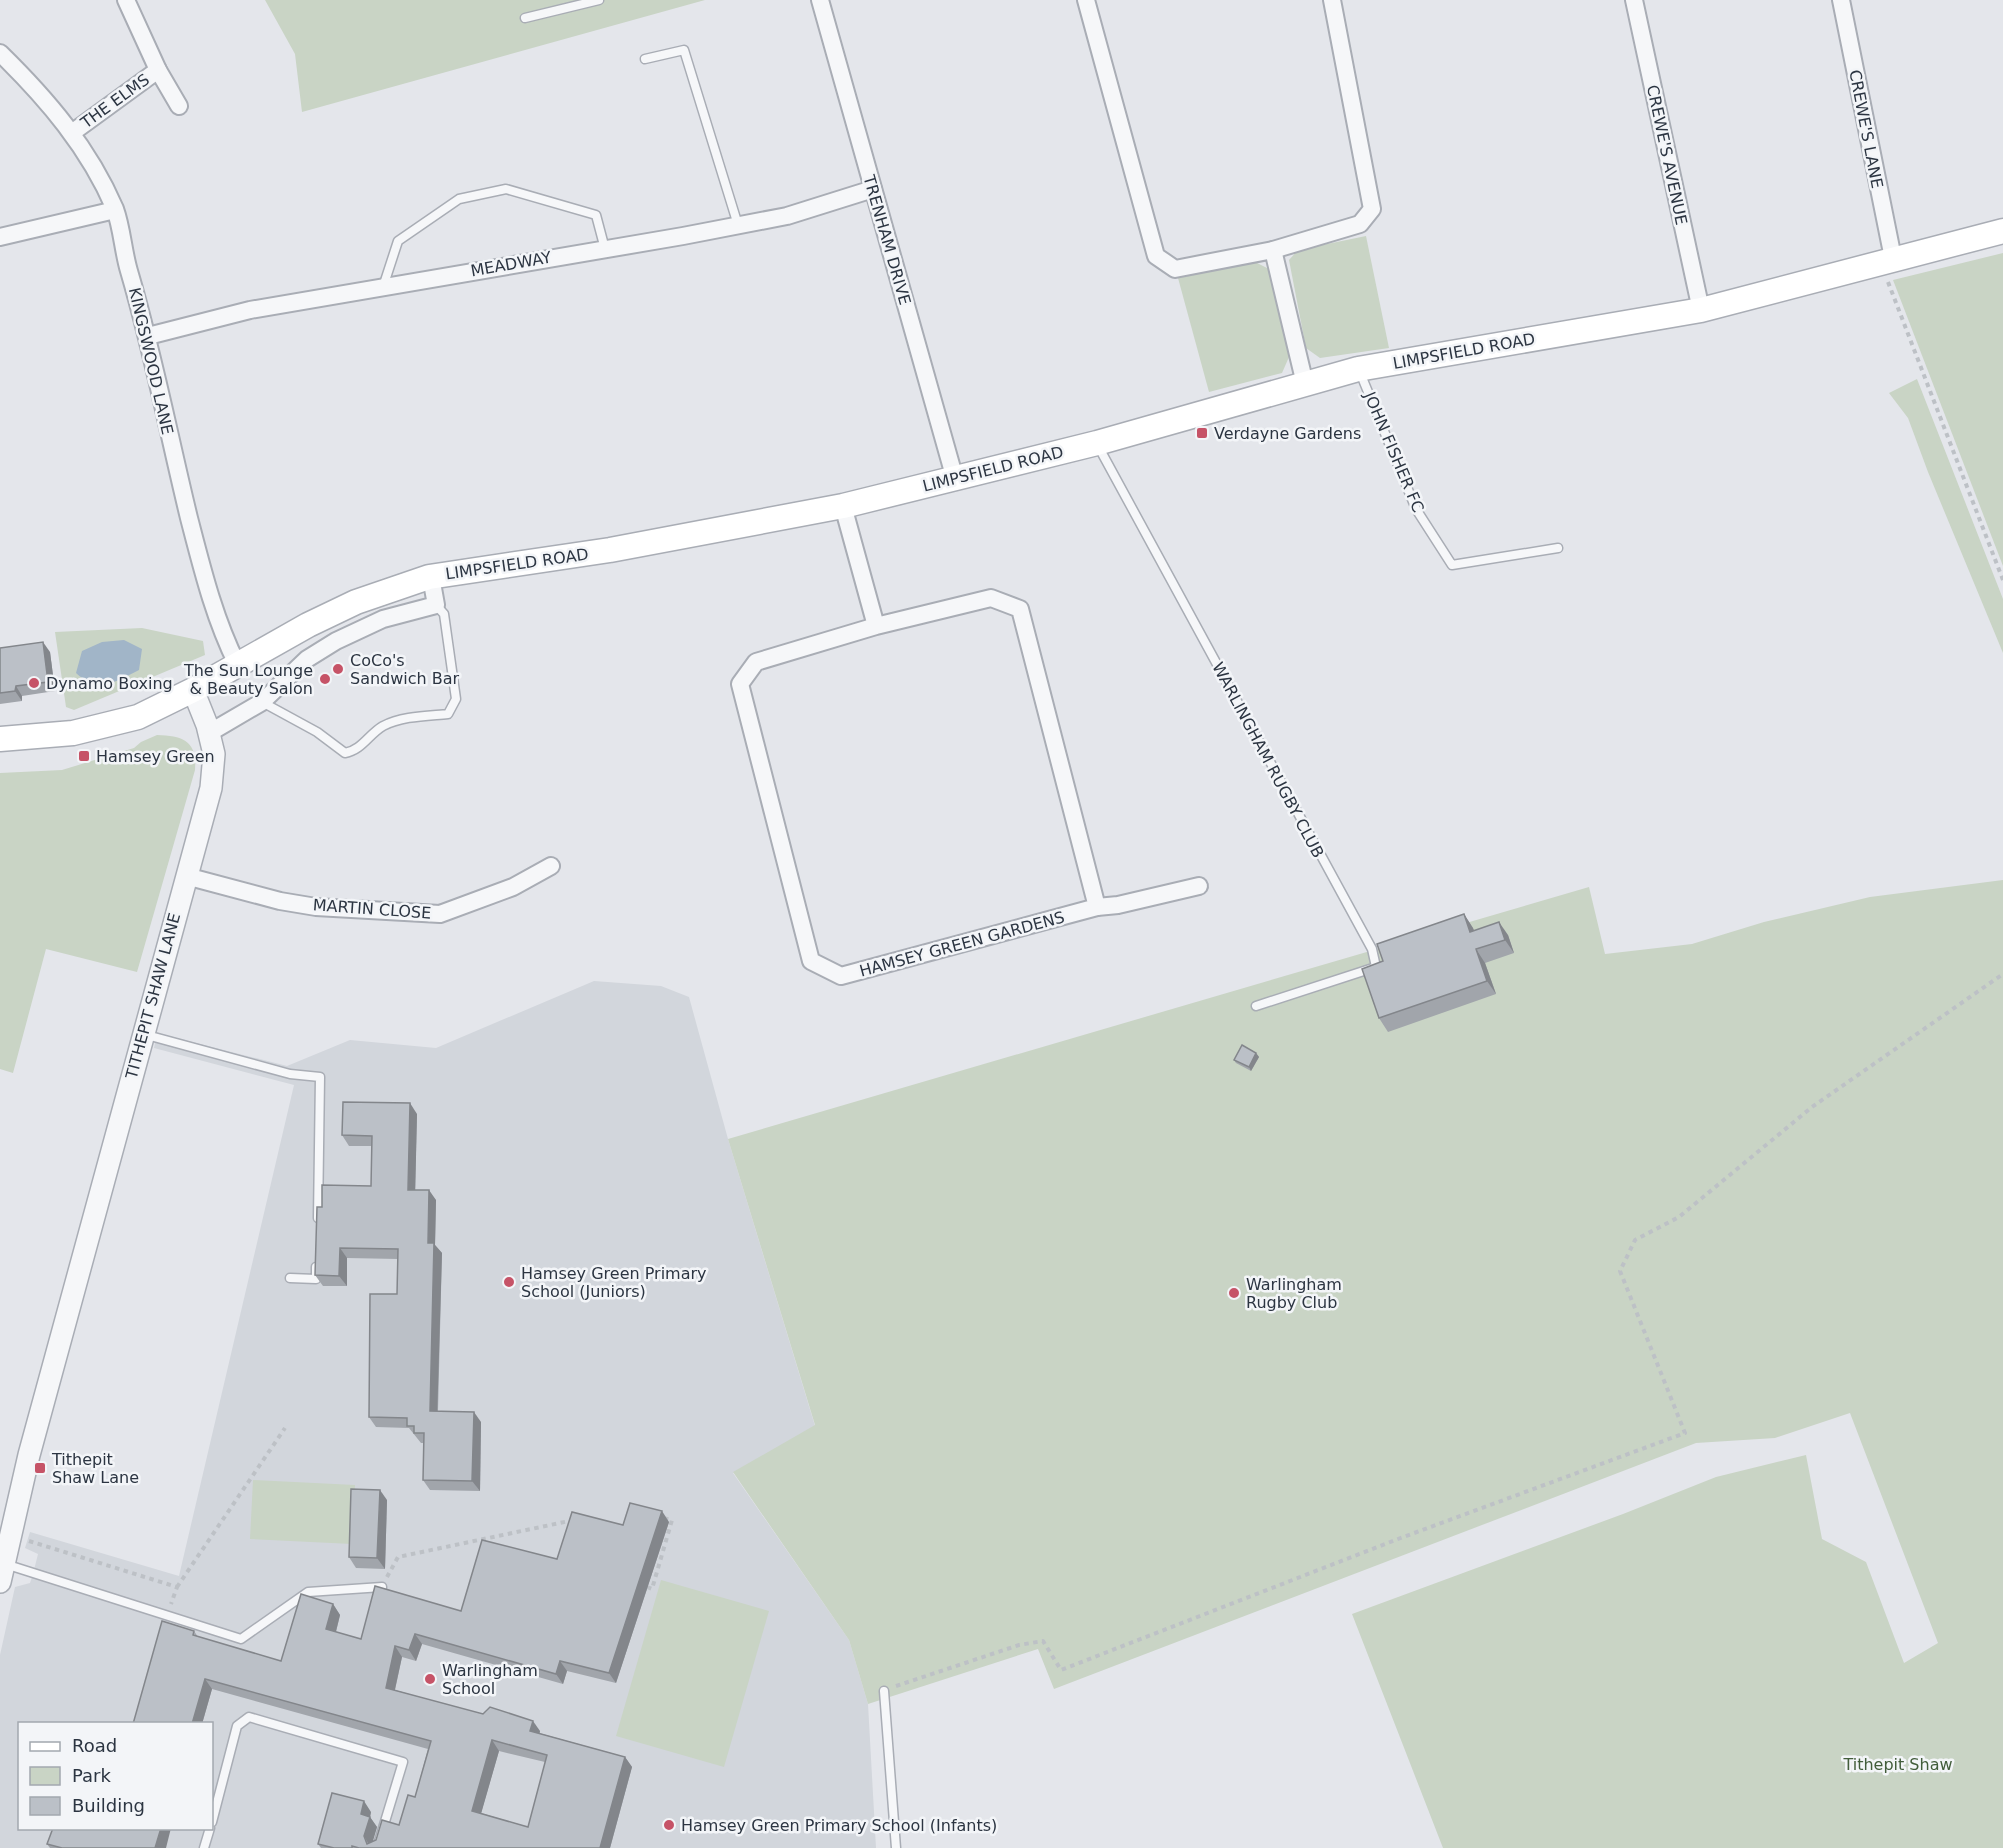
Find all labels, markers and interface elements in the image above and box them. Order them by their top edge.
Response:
street label: CREWE'S LANE [1845,68,1887,190]
street label: THE ELMS [76,70,153,133]
street label: CREWE'S AVENUE [1643,83,1691,227]
street label: TRENHAM DRIVE [859,172,915,307]
street label: MEADWAY [469,248,553,280]
street label: KINGSWOOD LANE [125,286,177,436]
street label: LIMPSFIELD ROAD [1391,329,1537,373]
street label: JOHN FISHER FC [1360,388,1428,515]
place label: Verdayne Gardens [1214,424,1361,443]
marker: Verdayne Gardens [1195,426,1209,440]
street label: LIMPSFIELD ROAD [921,442,1065,496]
street label: LIMPSFIELD ROAD [444,545,590,583]
place label: CoCo's Sandwich Bar [350,651,460,688]
street label: WARLINGHAM RUGBY CLUB [1208,659,1328,861]
place label: The Sun Lounge & Beauty Salon [183,661,313,698]
marker: CoCo's Sandwich Bar [331,662,345,676]
marker: The Sun Lounge & Beauty Salon [318,672,332,686]
place label: Dynamo Boxing [46,674,173,693]
marker: Dynamo Boxing [27,676,41,690]
place label: Hamsey Green [96,747,215,766]
marker: Hamsey Green [77,749,91,763]
street label: MARTIN CLOSE [312,895,432,923]
street label: HAMSEY GREEN GARDENS [857,907,1067,981]
street label: TITHEPIT SHAW LANE [121,911,184,1082]
place label: Hamsey Green Primary School (Juniors) [521,1264,707,1301]
marker: Hamsey Green Primary School (Juniors) [502,1275,516,1289]
place label: Warlingham Rugby Club [1246,1275,1342,1312]
marker: Warlingham Rugby Club [1227,1286,1241,1300]
place label: Tithepit Shaw Lane [51,1450,139,1487]
marker: Tithepit Shaw Lane [33,1461,47,1475]
place label: Warlingham School [442,1661,538,1698]
marker: Warlingham School [423,1672,437,1686]
legend [18,1722,213,1830]
text: Road [72,1735,117,1756]
park label: Tithepit Shaw [1842,1755,1953,1774]
text: Park [72,1765,111,1786]
text: Building [72,1795,145,1816]
place label: Hamsey Green Primary School (Infants) [681,1816,997,1835]
marker: Hamsey Green Primary School (Infants) [662,1818,676,1832]

